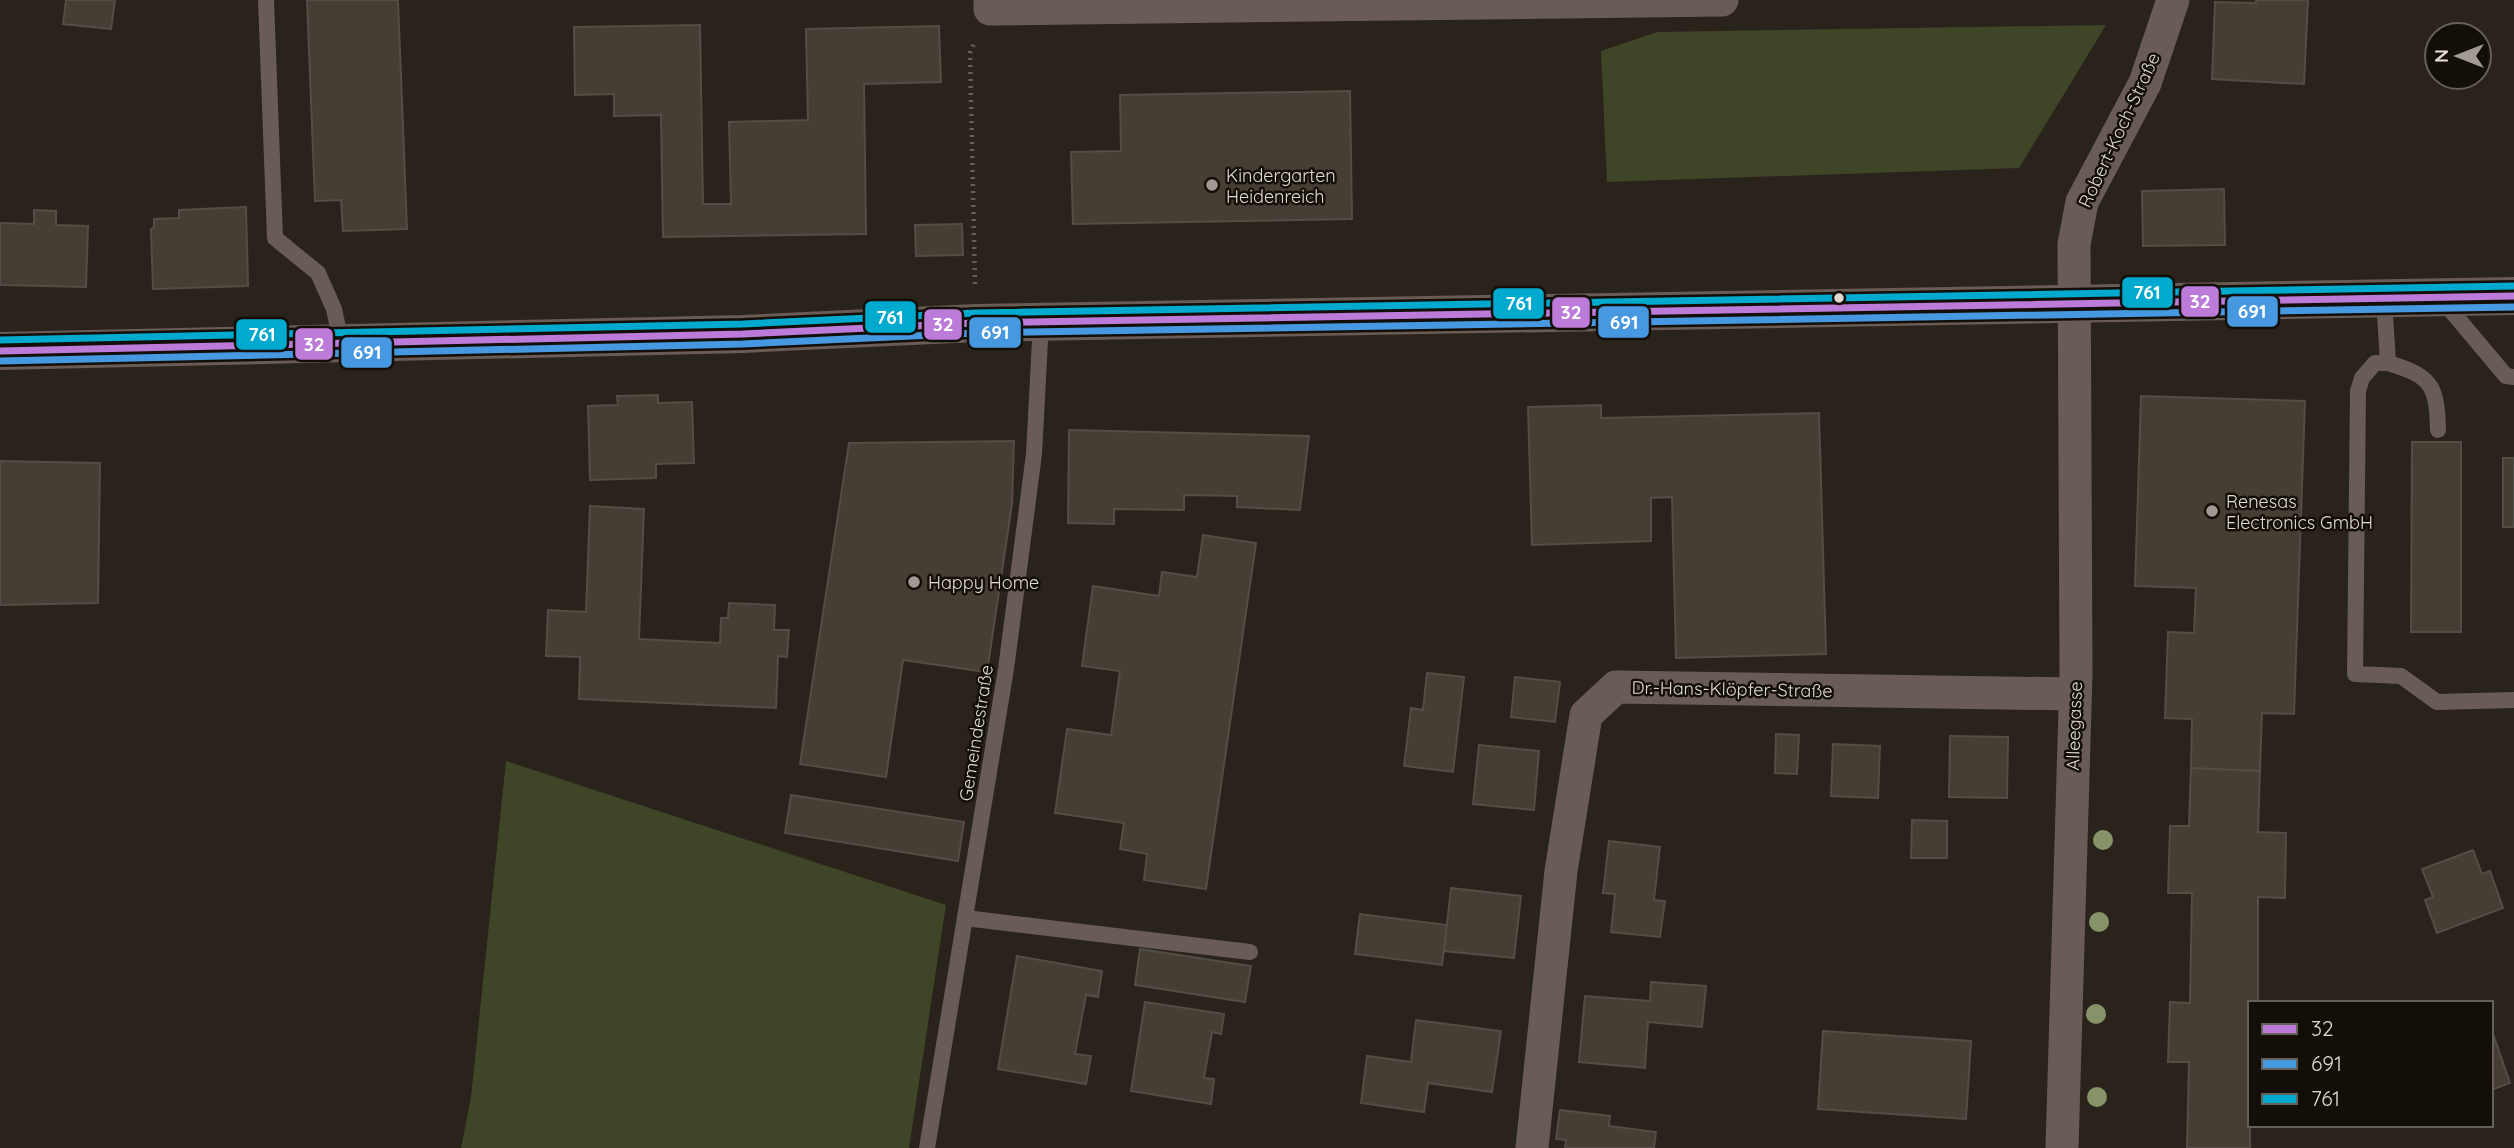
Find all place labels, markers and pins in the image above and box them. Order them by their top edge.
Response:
place label: Kindergarten Heidenreich [1226,164,1336,208]
marker: Kindergarten Heidenreich [1204,177,1220,193]
unlabelled marker [1832,291,1846,305]
place label: Renesas Electronics GmbH [2226,490,2373,534]
marker: Renesas Electronics GmbH [2204,503,2220,519]
place label: Happy Home [928,571,1039,594]
marker: Happy Home [906,574,922,590]

